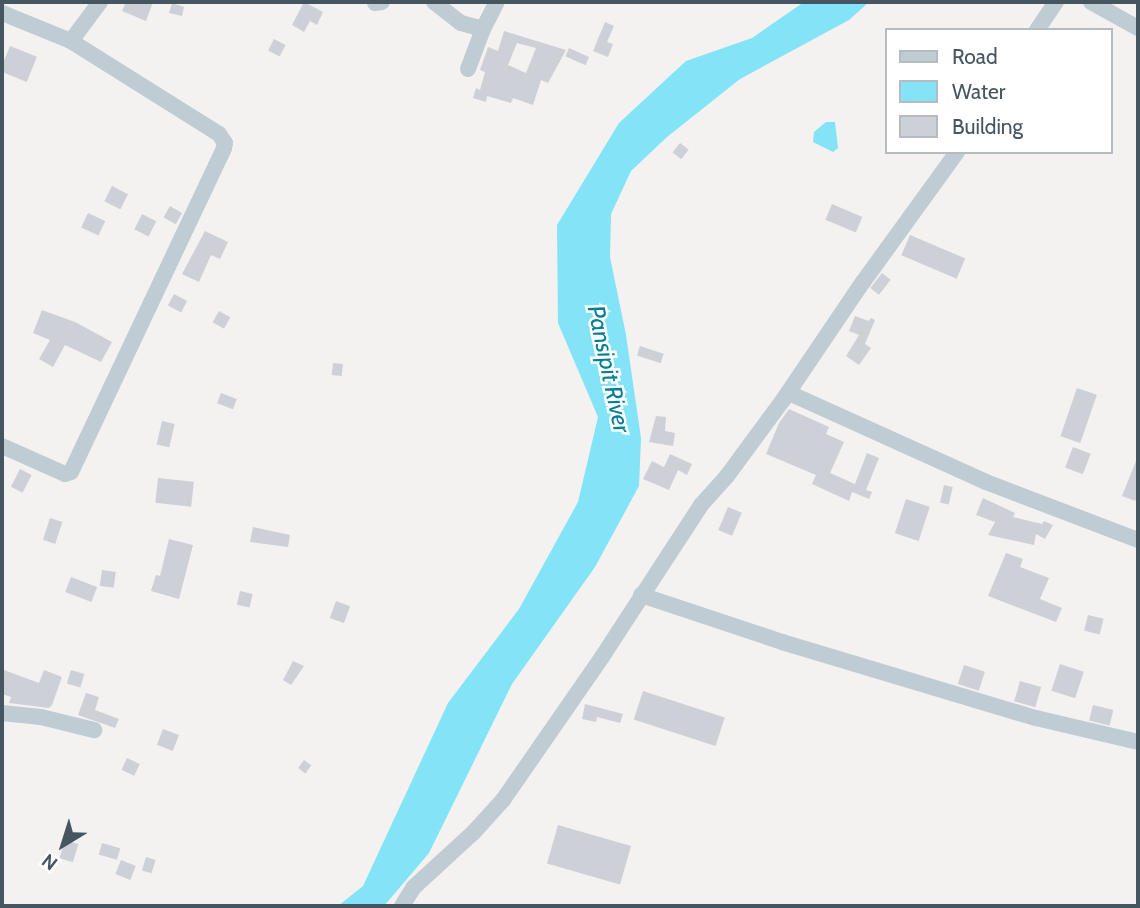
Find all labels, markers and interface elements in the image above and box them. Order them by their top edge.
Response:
legend [884,28,1112,154]
text: Road [952,44,998,69]
text: Water [952,79,1005,104]
text: Building [952,114,1023,139]
water label: Pansipit River [581,303,637,435]
north arrow [28,810,98,880]
text: N [37,849,62,875]

